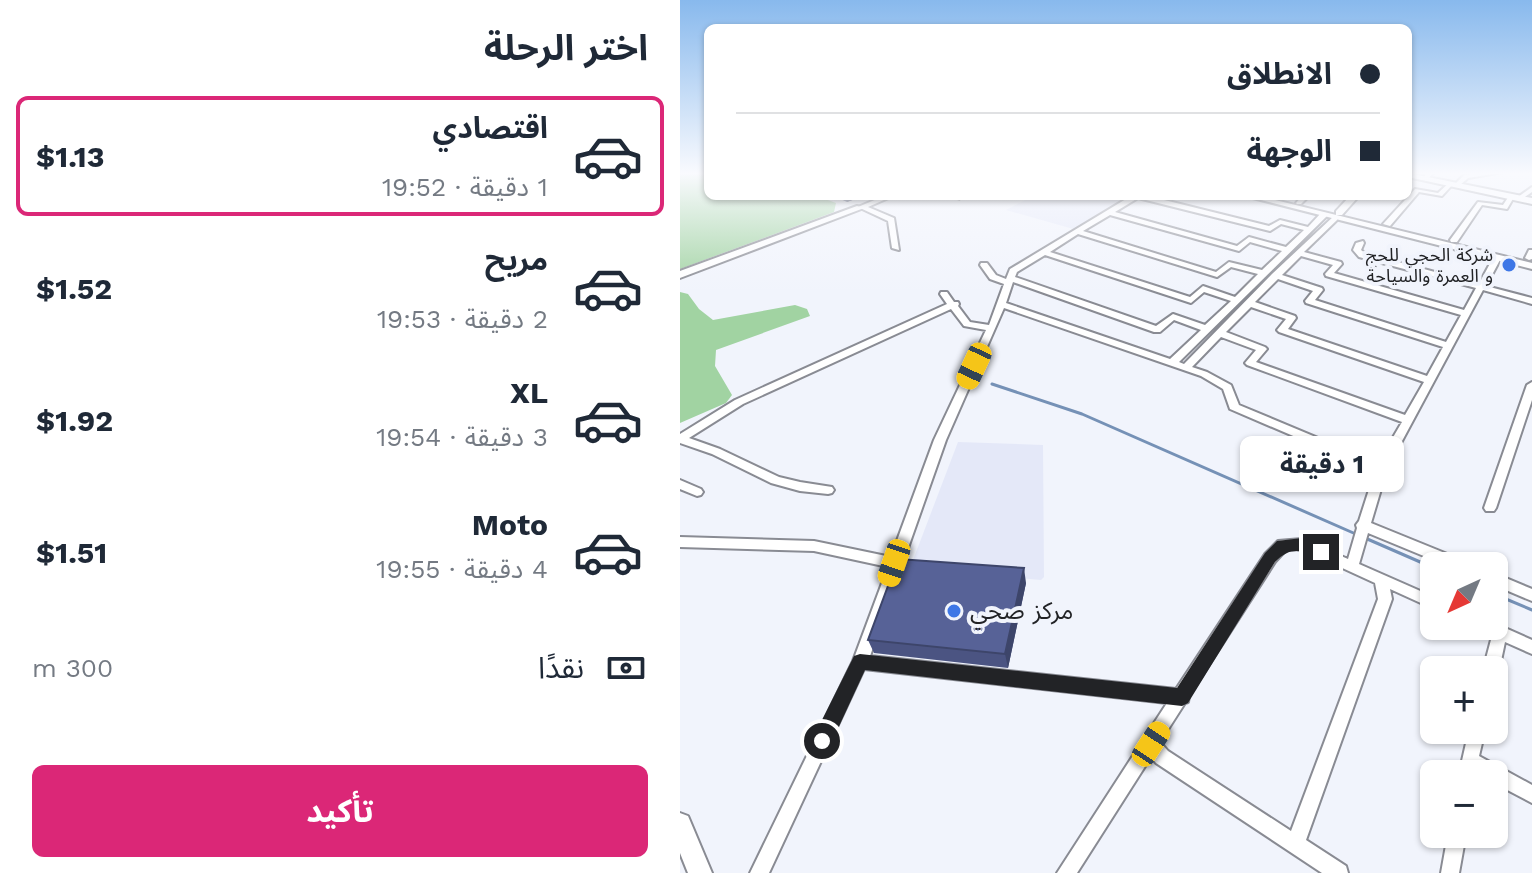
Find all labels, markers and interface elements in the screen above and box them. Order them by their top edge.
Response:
text: اختر الرحلة [484,27,648,69]
text: الانطلاق [1227,56,1332,91]
text: اقتصادي [433,110,548,145]
icon: car [572,120,644,192]
text: الوجهة [1247,133,1332,168]
text: $1.13 [36,139,105,174]
text: 1 دقيقة · 19:52 [382,172,548,202]
text: مريح [485,242,548,277]
place label: شركة الحجي للحج و العمرة والسياحة [1366,244,1493,287]
icon: car [572,252,644,324]
marker: شركة الحجي للحج و العمرة والسياحة [1500,256,1518,274]
text: $1.52 [36,271,112,306]
text: 2 دقيقة · 19:53 [377,304,548,334]
car [953,339,995,393]
text: XL [510,375,548,410]
icon: car [572,384,644,456]
text: $1.92 [36,403,113,438]
text: 3 دقيقة · 19:54 [376,422,548,452]
callout: 1 دقيقة [1239,436,1403,492]
text: 1 دقيقة [1280,449,1364,479]
text: Moto [472,507,548,542]
icon: car [572,516,644,588]
route end [1303,534,1339,570]
text: $1.51 [36,535,107,570]
car [875,536,913,590]
north arrow [1420,552,1508,640]
map controls [1420,552,1508,848]
text: 4 دقيقة · 19:55 [376,554,548,584]
place label: مركز صحي [970,597,1073,630]
marker: مركز صحي [945,602,963,620]
icon: cash [604,646,648,690]
text: نقدًا [538,650,584,685]
text: 300 m [32,653,113,683]
button: + [1420,656,1508,744]
car [1128,717,1174,771]
route start [804,723,840,759]
button: − [1420,760,1508,848]
button: تأكيد [32,765,648,857]

